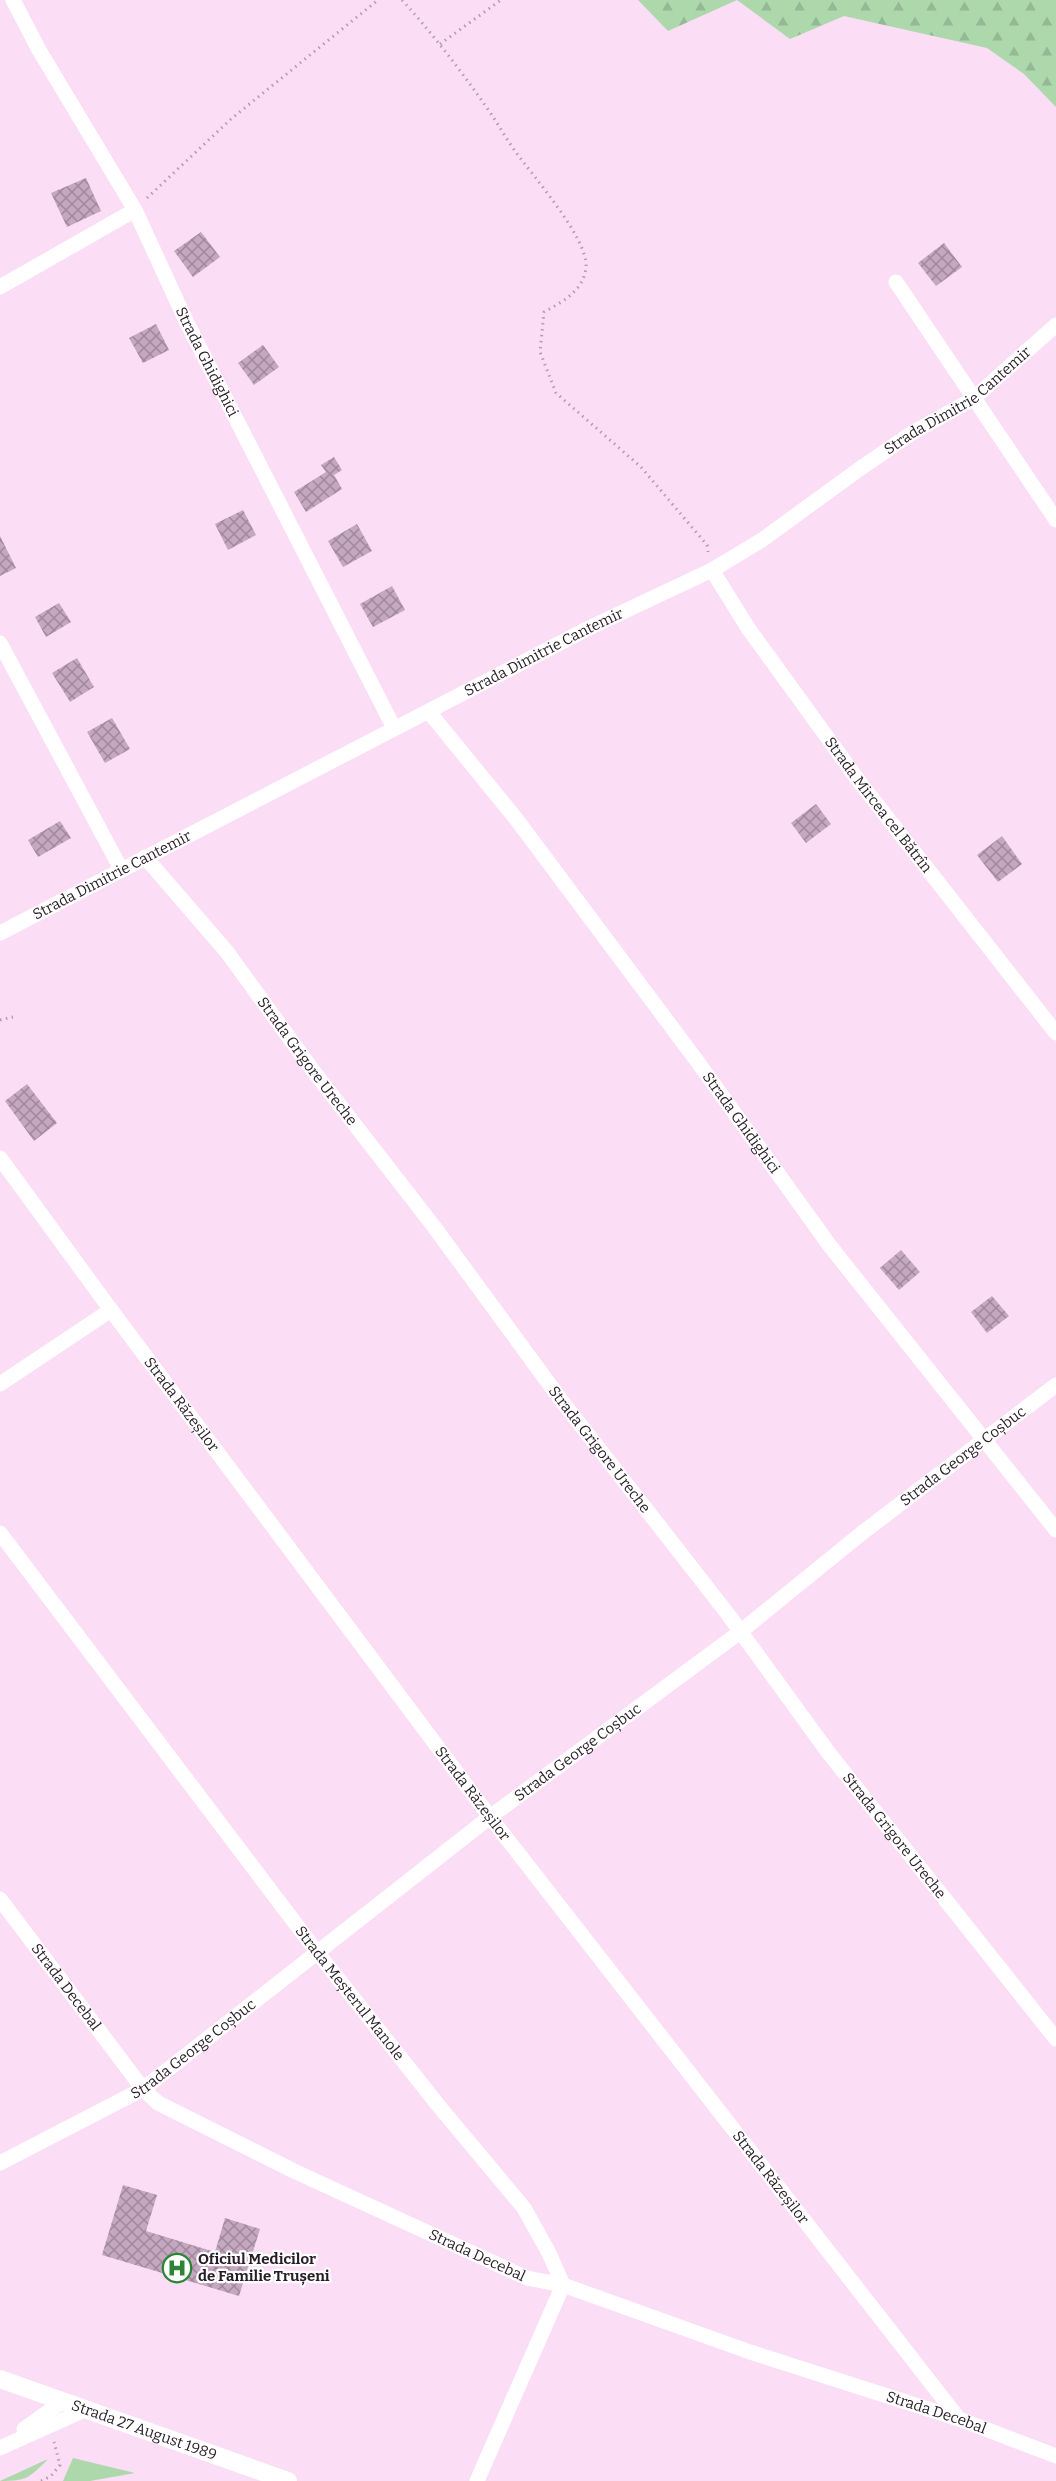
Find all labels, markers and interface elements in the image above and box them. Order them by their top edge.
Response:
street label: Strada Ghidighici [172,304,243,420]
street label: Strada Dimitrie Cantemir [881,343,1035,458]
street label: Strada Dimitrie Cantemir [461,604,626,700]
street label: Strada Mircea cel Bătrîn [821,733,936,877]
street label: Strada Dimitrie Cantemir [30,826,194,924]
street label: Strada Grigore Ureche [254,993,361,1129]
street label: Strada Ghidighici [699,1068,784,1177]
street label: Strada Răzeșilor [140,1354,223,1455]
street label: Strada Grigore Ureche [545,1382,654,1516]
street label: Strada George Coșbuc [897,1402,1030,1510]
street label: Strada George Coșbuc [511,1699,645,1805]
street label: Strada Răzeșilor [431,1743,514,1844]
street label: Strada Grigore Ureche [839,1769,950,1902]
street label: Strada Meșterul Manole [291,1922,408,2064]
street label: Strada Decebal [28,1940,105,2034]
street label: Strada George Coșbuc [128,1995,259,2103]
street label: Strada Răzeșilor [729,2127,813,2228]
street label: Strada Decebal [426,2225,528,2285]
place label: Oficiul Medicilor de Familie Trușeni [198,2250,330,2286]
hospital icon: Oficiul Medicilor de Familie Trușeni [161,2252,193,2284]
street label: Strada Decebal [884,2387,989,2438]
street label: Strada 27 August 1989 [69,2396,219,2464]

